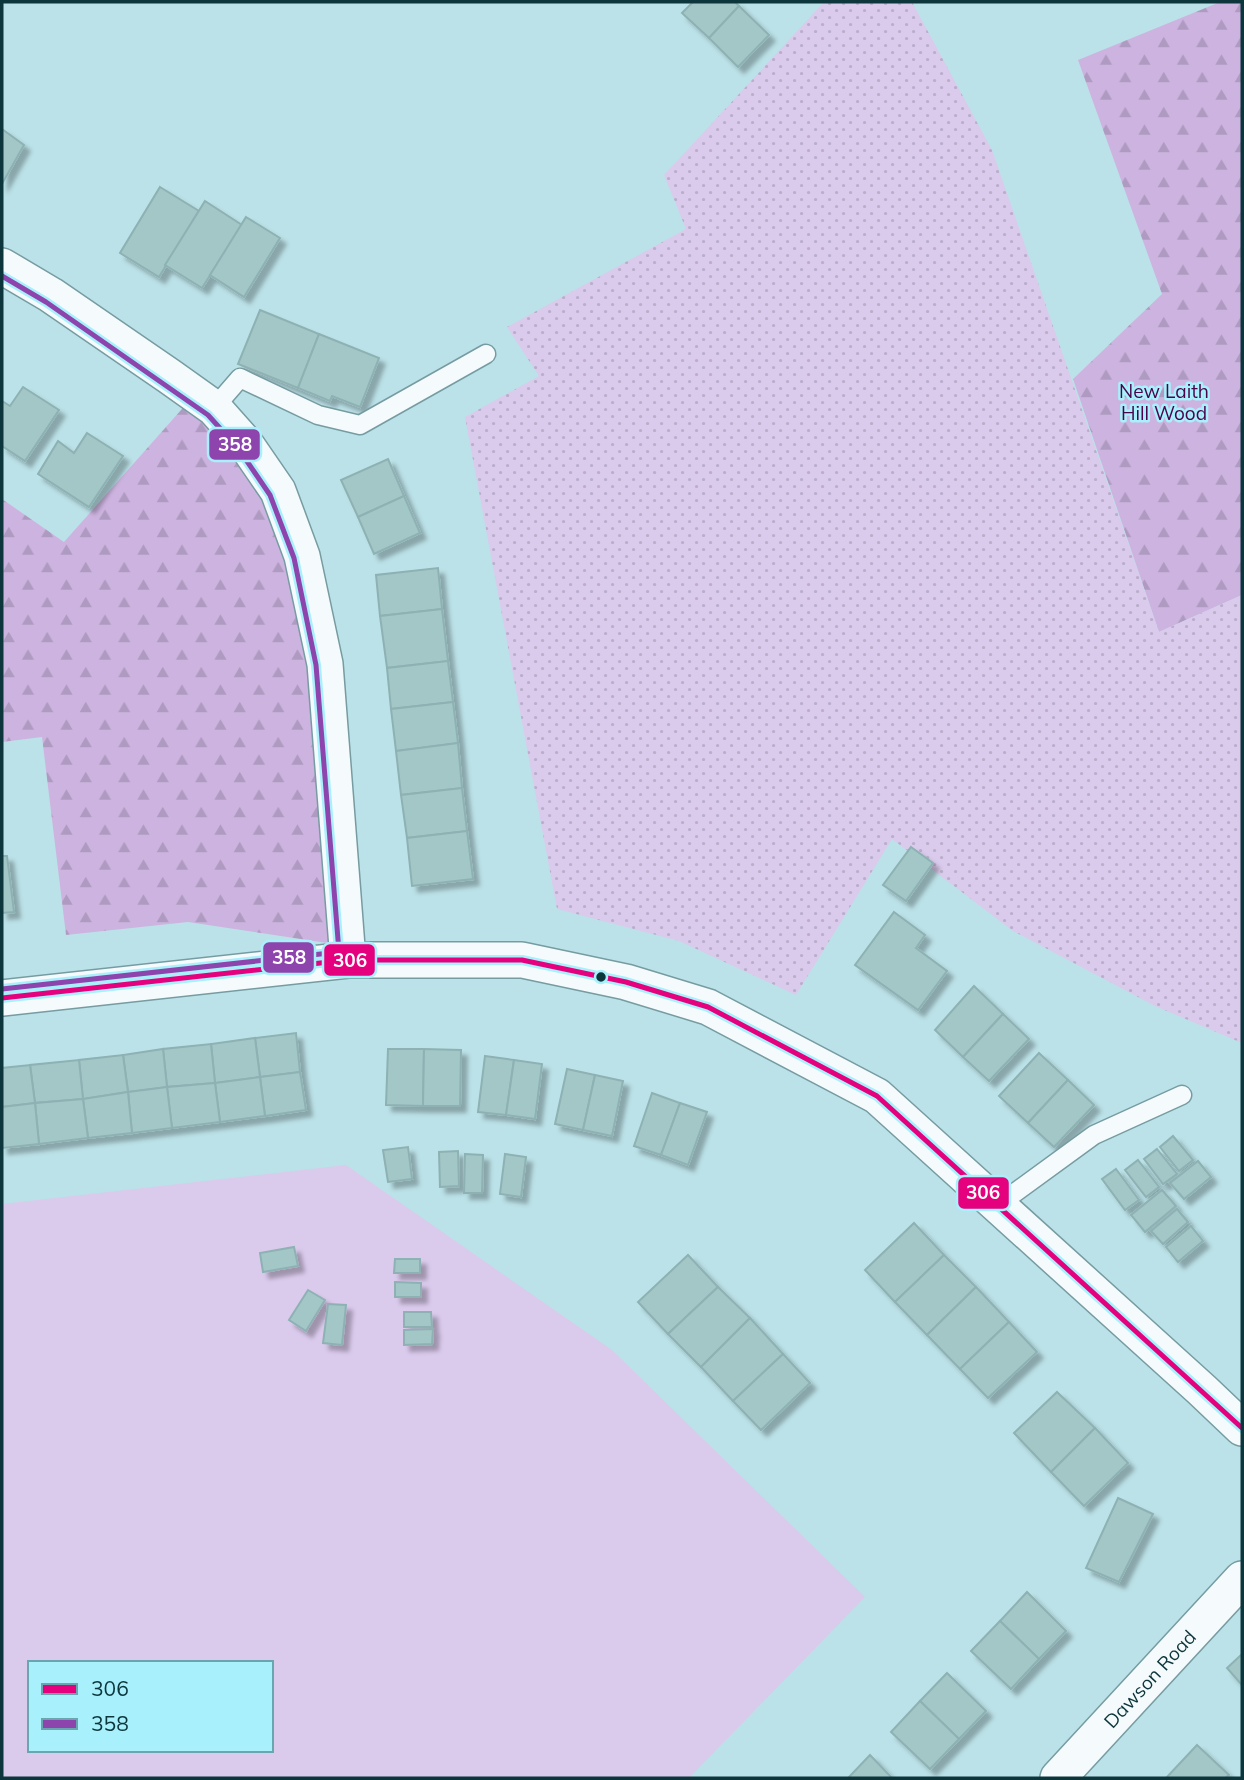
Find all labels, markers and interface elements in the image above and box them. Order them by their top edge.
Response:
park label: New Laith Hill Wood [1119,379,1209,425]
line badge: 358 [208,428,261,461]
text: 358 [218,432,252,456]
line badge: 358 [262,941,315,974]
line badge: 306 [323,943,376,977]
text: 358 [272,945,306,969]
text: 306 [333,948,367,972]
unlabelled marker [594,970,608,984]
line badge: 306 [957,1176,1010,1210]
text: 306 [966,1180,1000,1204]
street label: Dawson Road [1098,1625,1201,1733]
legend [28,1661,273,1752]
text: 306 [91,1675,129,1701]
text: 358 [91,1710,129,1736]

